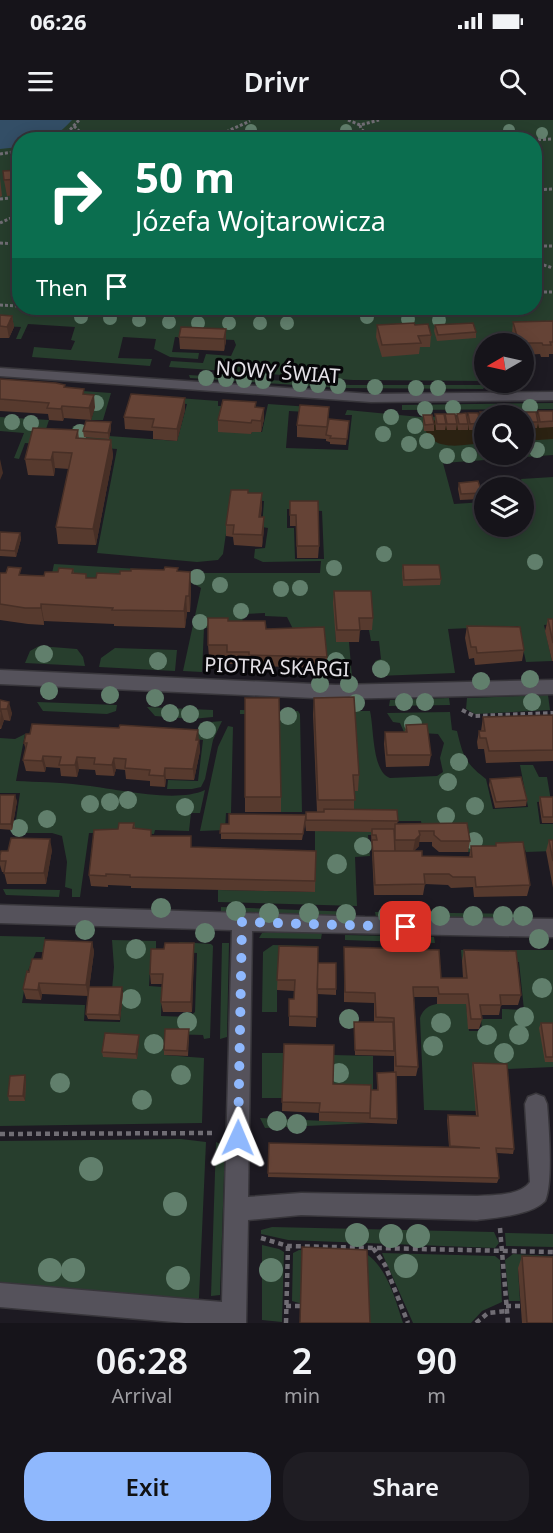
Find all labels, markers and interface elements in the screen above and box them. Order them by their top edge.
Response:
text: 06:26 [30,6,87,36]
text: Drivr [244,63,309,100]
icon: menu [24,65,57,98]
icon: search [496,65,529,98]
text: 50 m [135,148,235,205]
icon: right [36,156,114,234]
text: Józefa Wojtarowicza [135,202,386,239]
icon: arrive [100,270,133,303]
text: Then [36,272,88,302]
north arrow [474,333,534,393]
map controls [474,333,534,537]
street label: NOWY ŚWIAT [215,354,341,389]
button: search [474,405,534,465]
button: layers [474,477,534,537]
street label: PIOTRA SKARGI [204,650,350,683]
pin [380,901,431,952]
icon: arrive [389,910,422,943]
position arrow [206,1106,270,1170]
text: 06:28 [96,1336,188,1385]
text: 2 [292,1336,312,1385]
text: 90 [416,1336,457,1385]
text: Arrival [111,1382,172,1409]
text: min [284,1382,320,1409]
text: m [427,1382,446,1409]
button: Exit [24,1452,271,1521]
button: Share [283,1452,529,1521]

